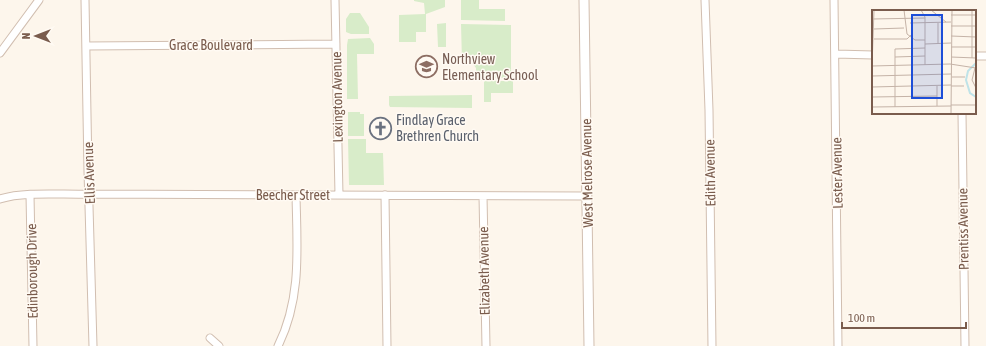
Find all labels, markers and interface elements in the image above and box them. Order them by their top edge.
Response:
inset map [872,10,976,114]
north arrow [16,16,56,56]
text: N [20,33,32,39]
street label: Grace Boulevard [169,37,253,53]
street label: Lexington Avenue [328,51,346,143]
place label: Northview Elementary School [442,51,538,83]
school or university icon: Northview Elementary School [413,54,439,80]
place label: Findlay Grace Brethren Church [396,112,479,144]
church icon: Findlay Grace Brethren Church [367,115,393,141]
street label: West Melrose Avenue [578,118,596,228]
street label: Lester Avenue [828,137,846,209]
street label: Edith Avenue [701,139,719,207]
street label: Ellis Avenue [80,142,98,204]
street label: Beecher Street [256,187,330,203]
street label: Prentiss Avenue [954,188,972,270]
street label: Edinborough Drive [23,223,41,319]
street label: Elizabeth Avenue [475,226,493,316]
scale bar [842,304,966,330]
text: 100 m [848,311,875,325]

